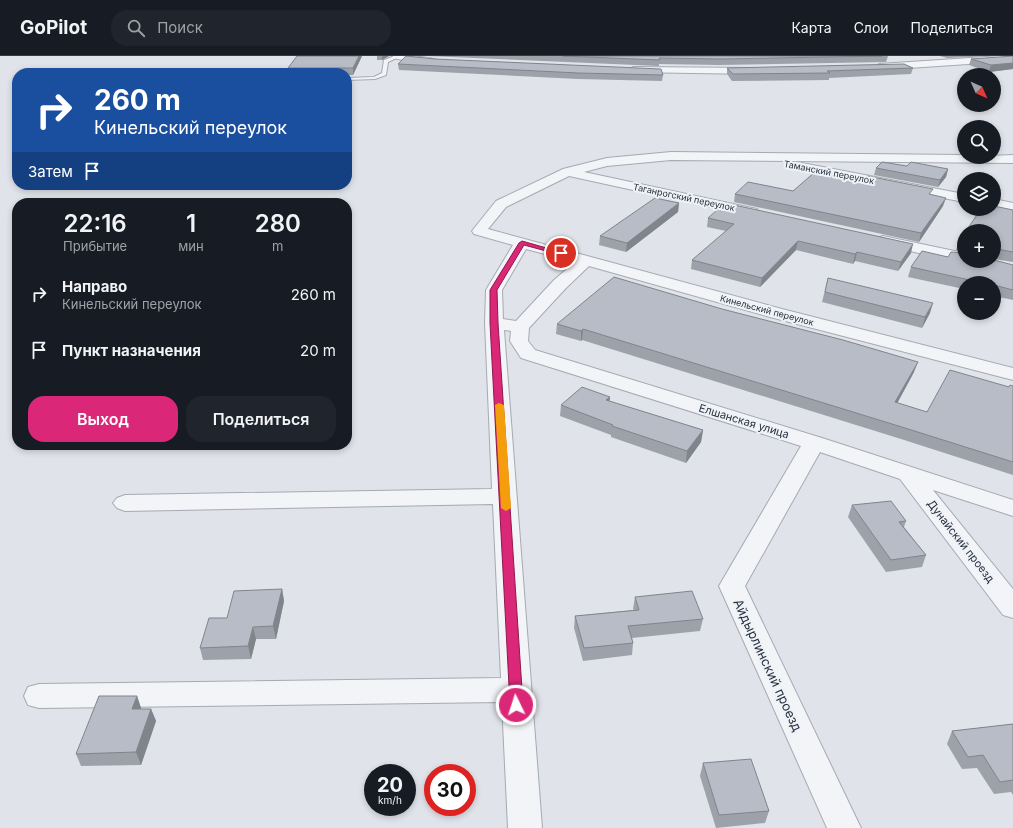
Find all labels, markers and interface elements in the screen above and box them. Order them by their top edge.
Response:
search box [111,10,391,46]
text: GoPilot [20,16,87,39]
icon: search [125,17,147,39]
text: Поиск [157,18,203,37]
text: Карта [791,19,832,36]
text: Слои [854,19,889,36]
text: Поделиться [911,19,993,36]
north arrow [957,68,1001,112]
map controls [957,68,1001,320]
text: 260 m [94,83,181,117]
icon: right [28,84,80,136]
text: Кинельский переулок [94,117,287,138]
button: search [957,120,1001,164]
street label: Таманский переулок [783,158,875,186]
icon: arrive [81,160,103,182]
text: Затем [28,162,73,181]
button: layers [957,172,1001,216]
street label: Таганрогский переулок [632,181,736,213]
text: 22:16 [64,209,127,238]
text: 1 [186,209,196,238]
text: 280 [255,209,301,238]
button: + [957,224,1001,268]
pin [544,236,578,270]
text: Прибытие [63,238,127,254]
text: мин [178,238,204,254]
text: m [272,238,284,254]
icon: arrive [550,242,572,264]
button: − [957,276,1001,320]
text: Направо [62,277,127,296]
icon: right [28,283,50,305]
text: 260 m [291,285,336,304]
street label: Кинельский переулок [719,292,815,328]
text: Кинельский переулок [62,296,201,312]
icon: arrive [28,339,50,361]
text: Пункт назначения [62,341,201,360]
text: 20 m [300,341,336,360]
button: Выход [28,396,178,442]
button: Поделиться [186,396,336,442]
street label: Елшанская улица [697,401,791,441]
street label: Дунайский проезд [924,497,998,585]
street label: Айдырлинский проезд [730,596,806,734]
position arrow [495,684,537,726]
speed limit sign: 30 [424,764,476,816]
text: 20 [377,773,403,797]
text: km/h [378,794,402,806]

